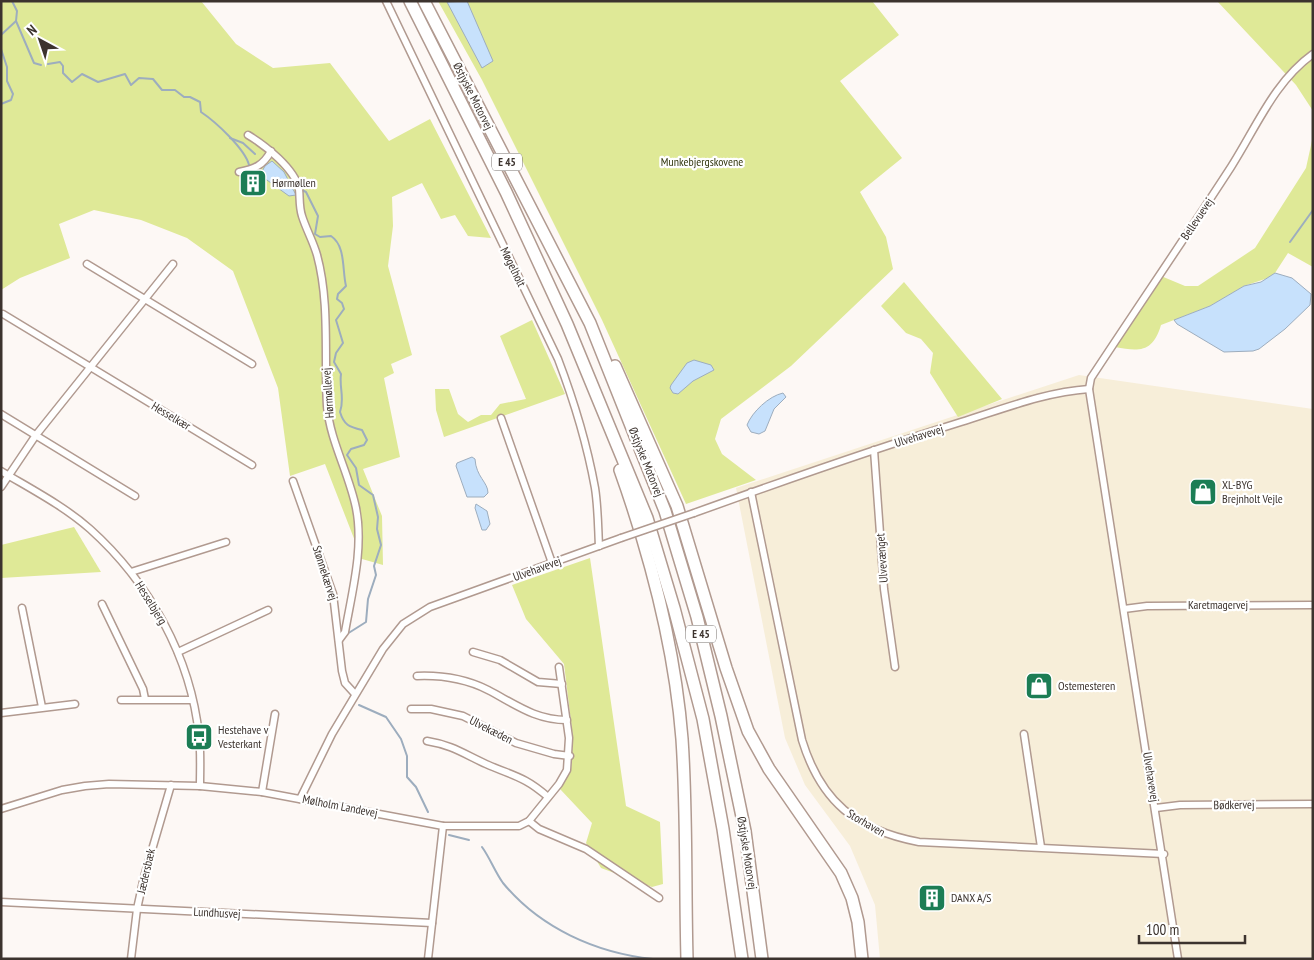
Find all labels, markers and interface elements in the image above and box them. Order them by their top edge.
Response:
north arrow [15,15,65,65]
text: N [23,21,40,39]
street label: Østjyske Motorvej [450,59,497,132]
road number: E 45 [492,154,522,170]
park label: Munkebjergskovene [661,154,743,169]
building icon: Hørmøllen [238,168,268,198]
place label: Hørmøllen [272,175,316,190]
street label: Bellevuevej [1177,195,1216,243]
street label: Møgelholt [497,244,530,290]
street label: Hørmøllevej [318,367,337,419]
street label: Hesselkær [149,398,194,433]
street label: Ulvehavevej [893,421,945,450]
street label: Østjyske Motorvej [626,425,667,499]
shop icon: XL-BYG Brejnholt Vejle [1188,477,1218,507]
place label: XL-BYG Brejnholt Vejle [1222,477,1283,506]
street label: Ulvevænget [872,532,891,583]
street label: Stønnekærvej [310,543,341,602]
street label: Ulvehavevej [511,553,563,584]
street label: Hesselbjerg [132,578,171,627]
street label: Karetmagervej [1188,597,1248,612]
road number: E 45 [686,626,716,642]
shop icon: Ostemesteren [1024,671,1054,701]
place label: Ostemesteren [1058,678,1115,693]
street label: Ulvekæden [467,712,515,747]
bus stop icon: Hestehave v Vesterkant [184,722,214,752]
place label: Hestehave v Vesterkant [217,722,269,751]
street label: Ulvehavevej [1140,751,1163,803]
street label: Mølholm Landevej [301,791,379,820]
street label: Bødkervej [1213,797,1255,812]
street label: Storhaven [844,806,888,840]
street label: Østjyske Motorvej [734,815,761,891]
street label: Jædersbæk [133,847,158,896]
building icon: DANX A/S [917,883,947,913]
place label: DANX A/S [951,890,991,905]
street label: Lundhusvej [193,904,241,921]
scale bar [1139,912,1245,944]
text: 100 m [1146,920,1179,939]

